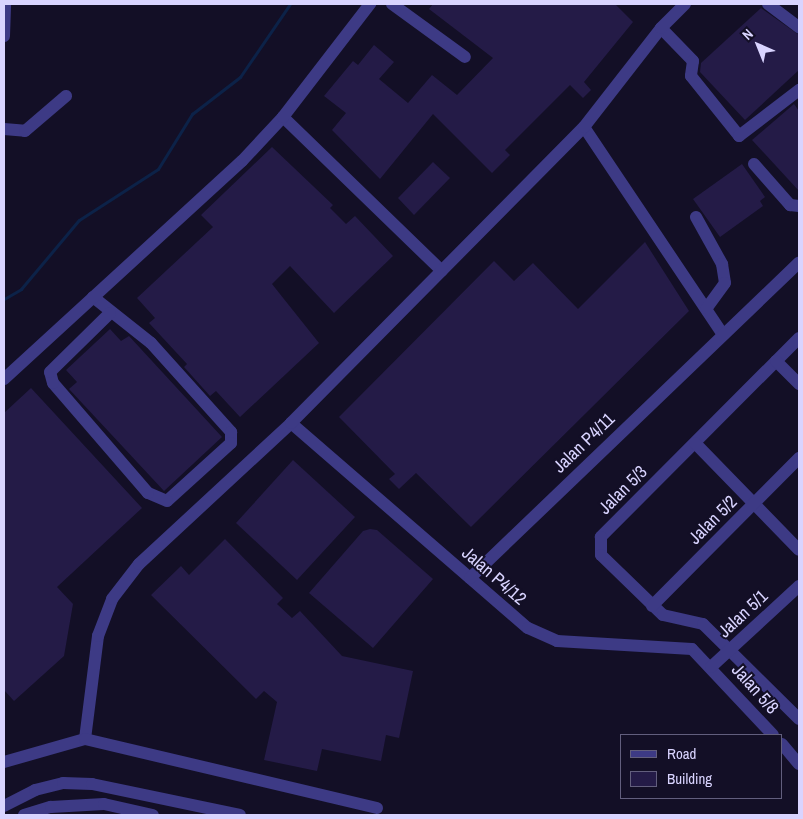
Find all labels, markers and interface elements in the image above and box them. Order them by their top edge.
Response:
north arrow [733,20,783,70]
text: N [738,25,757,44]
street label: Jalan P4/11 [549,409,619,477]
street label: Jalan 5/3 [594,461,652,519]
street label: Jalan 5/2 [684,491,742,549]
street label: Jalan P4/12 [457,542,531,610]
street label: Jalan 5/1 [714,586,772,642]
street label: Jalan 5/8 [727,660,783,718]
legend [620,734,783,799]
text: Road [667,743,696,764]
text: Building [667,768,712,789]

